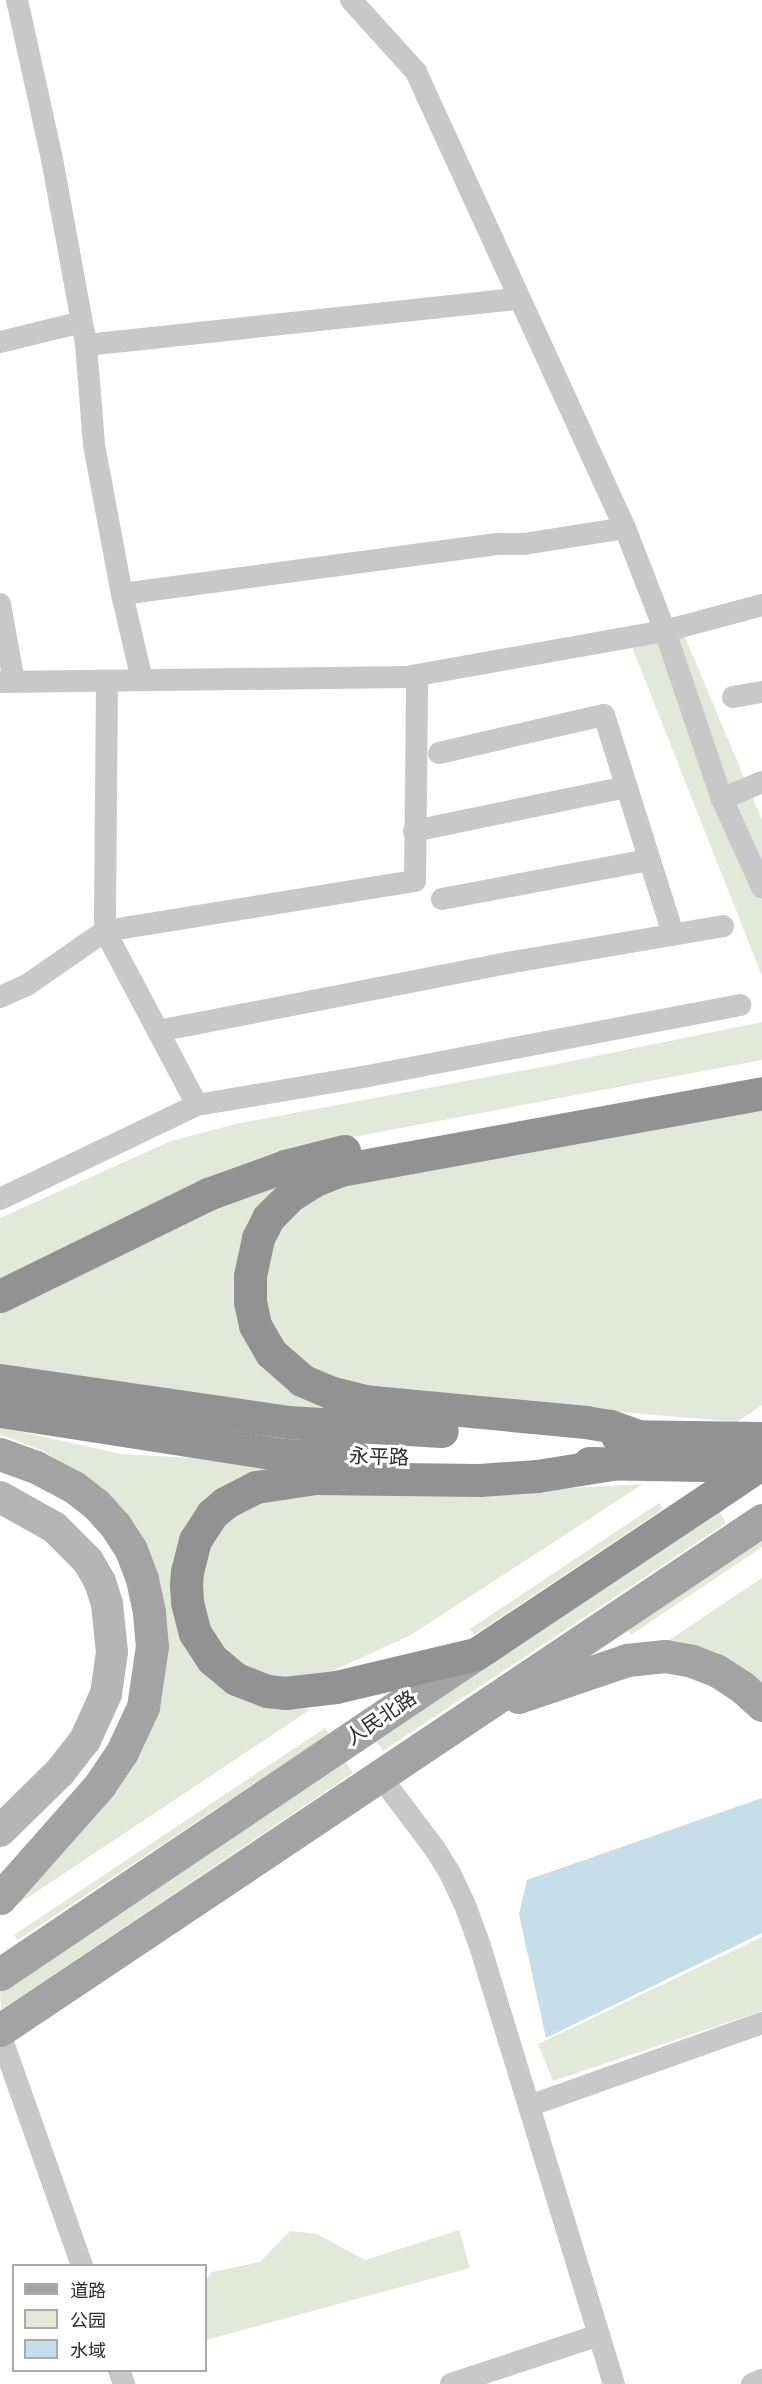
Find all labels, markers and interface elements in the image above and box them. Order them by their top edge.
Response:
street label: 永平路 [349,1444,409,1470]
street label: 人民北路 [341,1686,421,1750]
legend [12,2264,207,2372]
text: 道路 [70,2280,106,2301]
text: 公园 [70,2310,106,2331]
text: 水域 [70,2340,106,2361]

